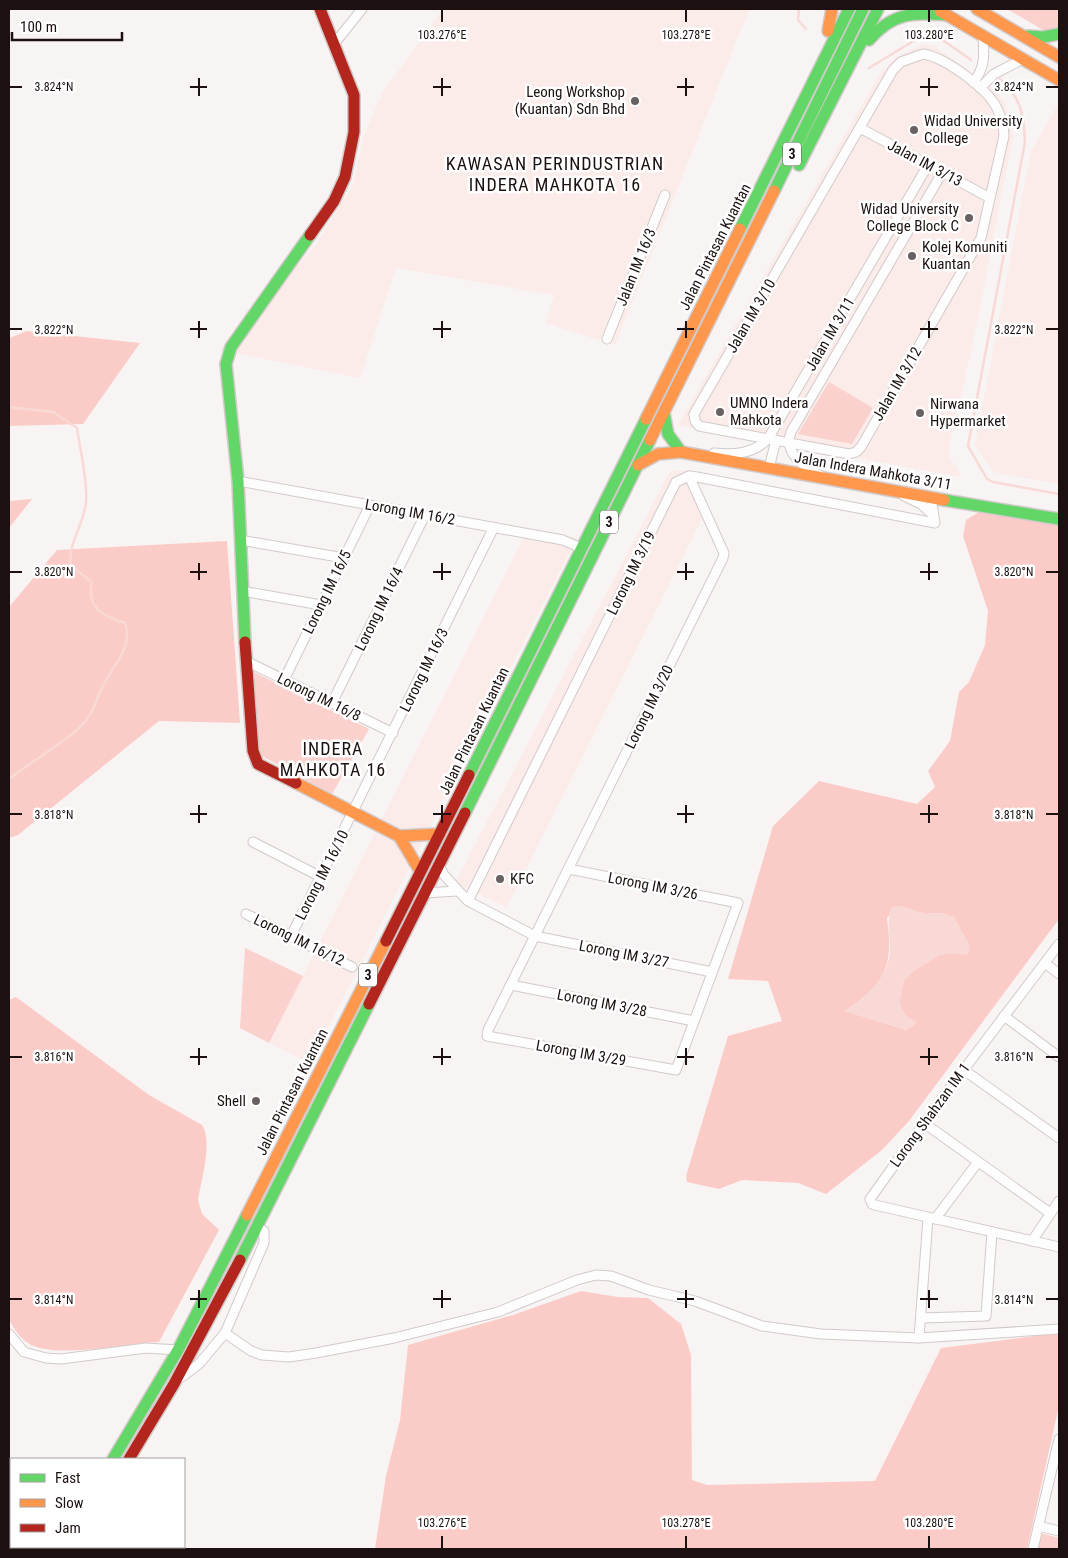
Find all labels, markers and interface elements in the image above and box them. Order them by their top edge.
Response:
scale bar [12,10,122,42]
text: 100 m [20,18,57,36]
text: 103.276°E [417,28,467,42]
text: 103.278°E [661,28,711,42]
text: 103.280°E [904,28,954,42]
text: 3.824°N [35,80,73,94]
text: 3.824°N [995,80,1033,94]
place label: Leong Workshop (Kuantan) Sdn Bhd [515,83,625,118]
marker: Leong Workshop (Kuantan) Sdn Bhd [629,95,641,107]
place label: Widad University College [924,112,1022,147]
marker: Widad University College [908,124,920,136]
street label: Jalan IM 3/13 [885,136,965,190]
road number: 3 [783,142,801,166]
district label: KAWASAN PERINDUSTRIAN INDERA MAHKOTA 16 [446,153,664,195]
street label: Jalan Pintasan Kuantan [675,181,755,313]
place label: Widad University College Block C [861,200,959,235]
marker: Widad University College Block C [963,212,975,224]
street label: Jalan IM 16/3 [612,226,660,308]
place label: Kolej Komuniti Kuantan [922,238,1007,273]
marker: Kolej Komuniti Kuantan [906,250,918,262]
street label: Jalan IM 3/10 [723,276,779,356]
street label: Jalan IM 3/11 [802,294,858,374]
text: 3.822°N [35,323,73,337]
text: 3.822°N [995,323,1033,337]
street label: Jalan IM 3/12 [869,344,925,424]
place label: UMNO Indera Mahkota [730,394,808,429]
place label: Nirwana Hypermarket [930,395,1006,430]
marker: UMNO Indera Mahkota [714,406,726,418]
marker: Nirwana Hypermarket [914,407,926,419]
street label: Jalan Indera Mahkota 3/11 [793,448,953,494]
street label: Lorong IM 16/2 [364,495,456,529]
road number: 3 [600,511,618,534]
street label: Lorong IM 3/19 [603,528,659,618]
street label: Lorong IM 16/5 [299,547,355,637]
street label: Lorong IM 16/4 [351,564,407,654]
text: 3.820°N [35,565,73,579]
text: 3.820°N [995,565,1033,579]
street label: Lorong IM 16/3 [396,625,452,715]
street label: Lorong IM 3/20 [621,662,677,752]
street label: Jalan Pintasan Kuantan [435,664,513,798]
street label: Lorong IM 16/8 [274,669,364,725]
district label: INDERA MAHKOTA 16 [280,738,386,780]
text: 3.818°N [35,808,73,822]
text: 3.818°N [995,808,1033,822]
street label: Lorong IM 16/10 [292,827,352,923]
street label: Lorong IM 3/26 [607,868,699,904]
place label: KFC [510,870,534,888]
marker: KFC [494,873,506,885]
street label: Lorong IM 16/12 [251,910,347,970]
street label: Lorong IM 3/27 [578,936,670,972]
road number: 3 [359,964,377,986]
street label: Lorong IM 3/28 [556,985,648,1021]
street label: Jalan Pintasan Kuantan [252,1026,332,1158]
street label: Lorong IM 3/29 [535,1036,627,1070]
text: 3.816°N [35,1050,73,1064]
text: 3.816°N [995,1050,1033,1064]
street label: Lorong Shahzan IM 1 [886,1059,974,1171]
place label: Shell [217,1092,246,1110]
marker: Shell [250,1095,262,1107]
text: 3.814°N [35,1293,73,1307]
text: 3.814°N [995,1293,1033,1307]
legend [10,1458,185,1548]
text: Fast [55,1469,80,1487]
text: Slow [55,1494,84,1512]
text: 103.276°E [417,1516,467,1530]
text: 103.278°E [661,1516,711,1530]
text: 103.280°E [904,1516,954,1530]
text: Jam [55,1519,81,1537]

